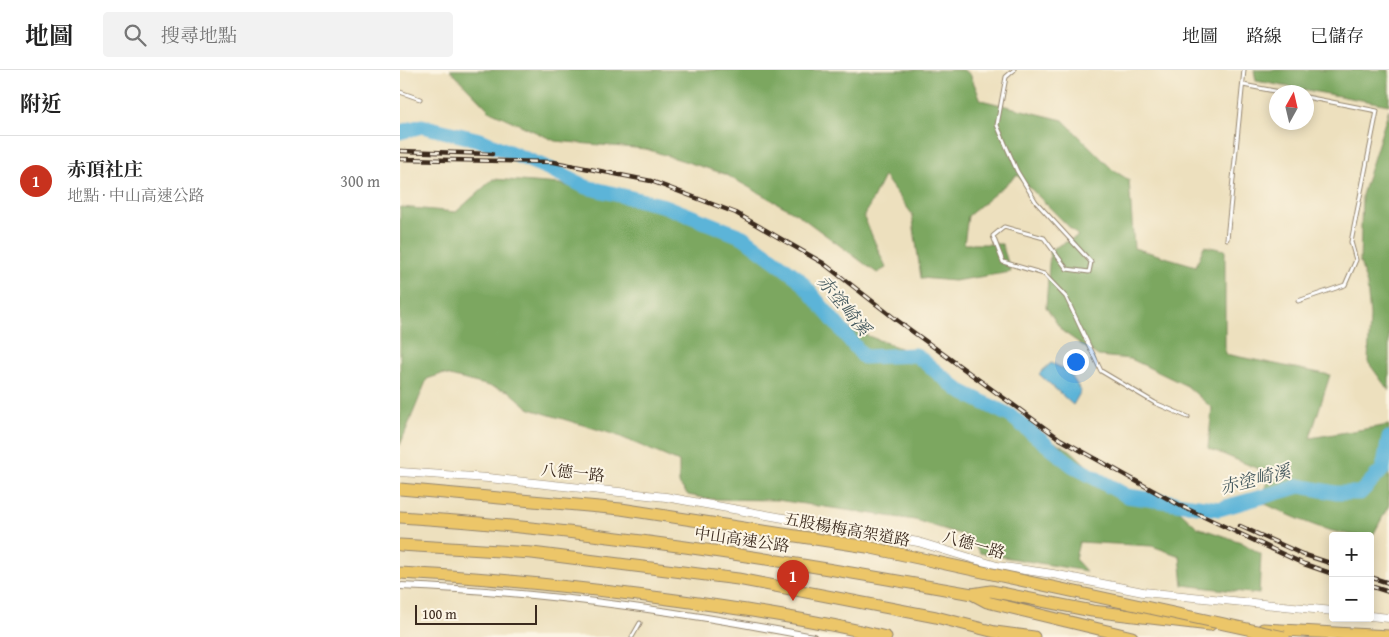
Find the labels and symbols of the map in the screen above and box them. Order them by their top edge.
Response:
north arrow [1269,85,1314,130]
water label: 赤塗崎溪 [811,269,879,343]
your location [1063,349,1089,375]
street label: 八德一路 [540,457,606,487]
water label: 赤塗崎溪 [1217,457,1295,501]
street label: 五股楊梅高架道路 [782,506,912,552]
street label: 中山高速公路 [693,520,791,558]
street label: 八德一路 [940,524,1008,564]
pin: 1 [777,560,809,601]
scale bar [415,602,538,625]

